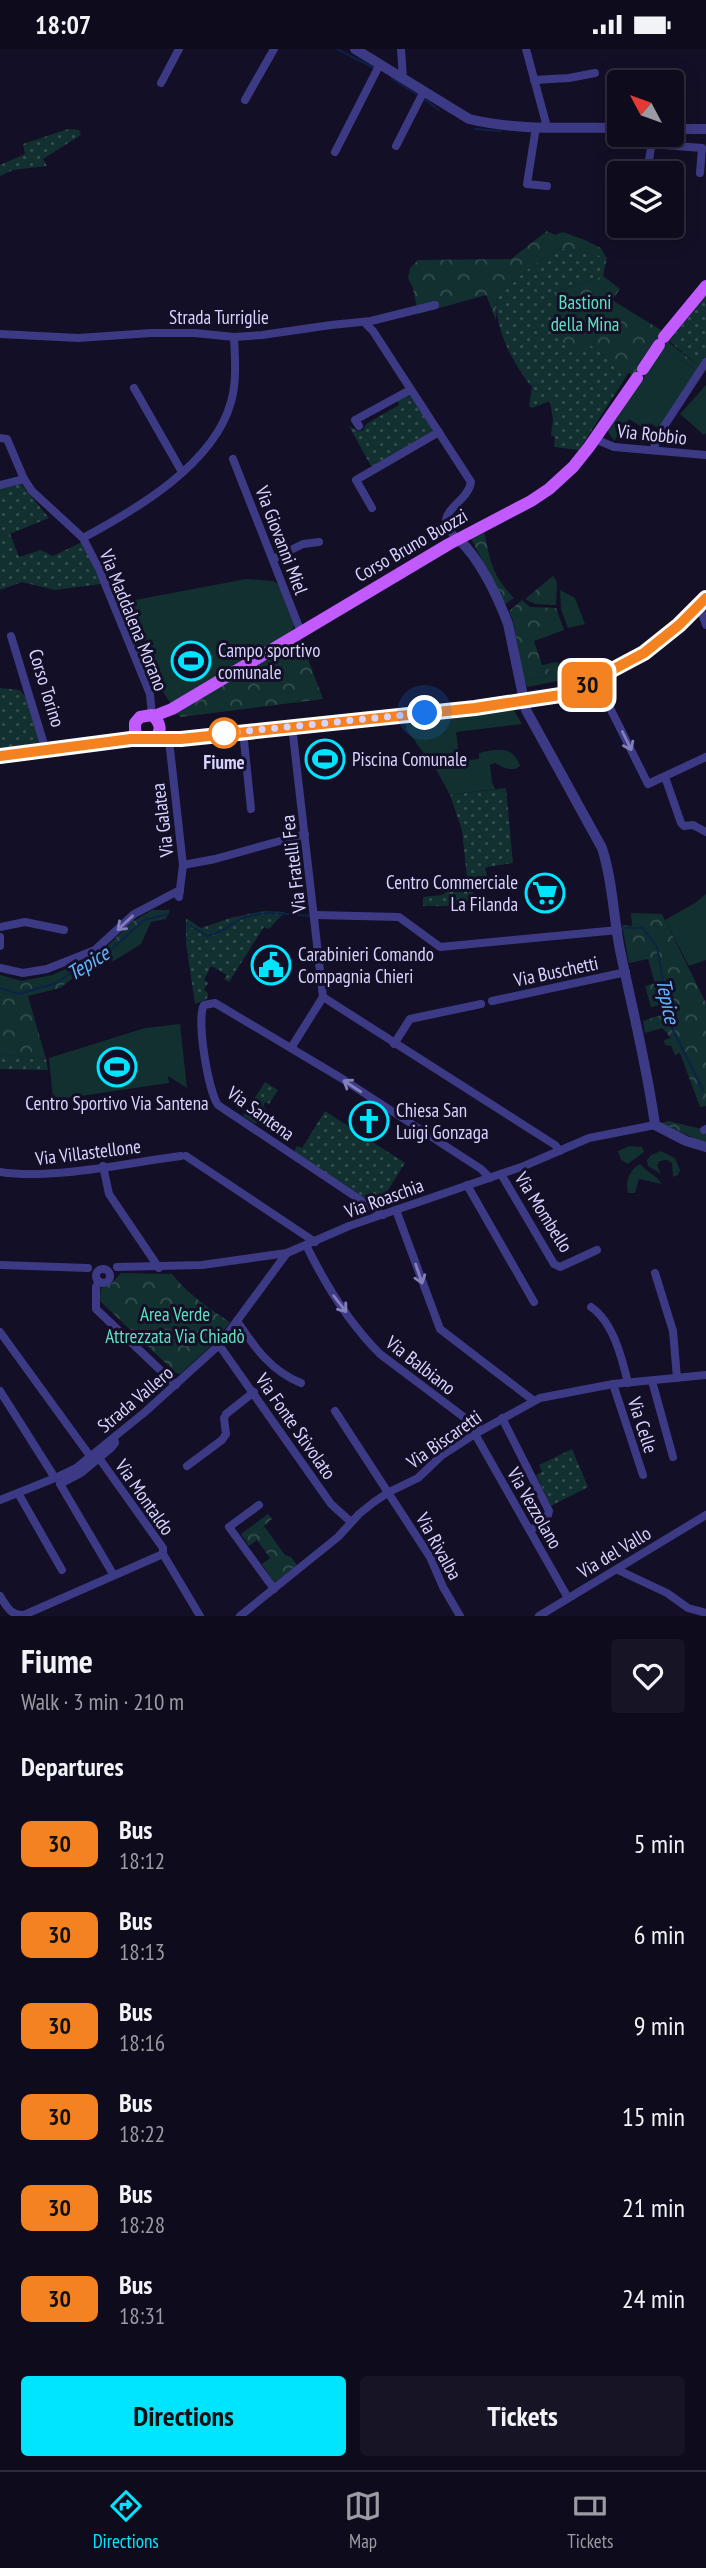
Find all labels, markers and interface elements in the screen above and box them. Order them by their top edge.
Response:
text: 18:07 [35,8,91,41]
north arrow [607,70,684,147]
map controls [607,70,684,238]
button: layers [607,161,684,238]
park label: Bastioni della Mina [551,290,619,336]
street label: Strada Turriglie [169,305,269,329]
street label: Via Robbio [615,418,688,450]
street label: Via Giovanni Miel [250,481,314,598]
street label: Corso Bruno Buozzi [350,503,472,587]
street label: Via Maddalena Morano [94,545,173,694]
place label: Campo sportivo comunale [218,638,320,684]
sports icon: Campo sportivo comunale [170,640,212,682]
street label: Corso Torino [24,646,70,730]
line badge: 30 [556,662,618,708]
text: 30 [576,669,598,700]
your location [407,695,442,730]
marker: Fiume [209,718,239,748]
one-way arrow [621,730,634,751]
sports icon: Piscina Comunale [304,738,346,780]
place label: Piscina Comunale [352,747,467,771]
place label: Fiume [203,750,245,774]
street label: Via Galatea [146,782,179,859]
street label: Via Fratelli Fea [275,814,311,915]
place label: Centro Commerciale La Filanda [386,870,518,916]
supermarket icon: Centro Commerciale La Filanda [524,872,566,914]
one-way arrow [117,914,134,931]
water label: Tepice [62,939,116,986]
place label: Carabinieri Comando Compagnia Chieri [298,942,434,988]
public building icon: Carabinieri Comando Compagnia Chieri [250,944,292,986]
street label: Via Buschetti [511,950,600,992]
water label: Tepice [650,976,686,1027]
sports icon: Centro Sportivo Via Santena [96,1046,138,1088]
one-way arrow [342,1078,362,1092]
street label: Via Santena [222,1080,299,1145]
place label: Centro Sportivo Via Santena [25,1091,209,1115]
place label: Chiesa San Luigi Gonzaga [396,1098,489,1144]
church icon: Chiesa San Luigi Gonzaga [348,1100,390,1142]
street label: Via Villastellone [33,1134,142,1170]
street label: Via Mombello [509,1166,578,1257]
street label: Via Roaschia [340,1173,427,1224]
one-way arrow [414,1263,426,1285]
one-way arrow [332,1294,348,1312]
park label: Area Verde Attrezzata Via Chiadò [105,1302,245,1348]
street label: Via Balbiano [380,1330,461,1400]
street label: Strada Vallero [92,1360,178,1438]
street label: Via Fonte Stivolato [250,1367,341,1484]
street label: Via Celle [622,1393,663,1456]
street label: Via Biscaretti [401,1404,486,1474]
street label: Via Montaldo [110,1454,180,1539]
street label: Via Vezzolano [502,1462,568,1553]
street label: Via Rivalba [410,1507,467,1584]
street label: Via del Vallo [572,1521,655,1584]
text: Fiume [21,1639,93,1682]
button: heart [611,1639,685,1713]
text: Walk · 3 min · 210 m [21,1687,184,1716]
text: Departures [21,1750,124,1783]
text: Bus [119,1813,152,1846]
text: 5 min [634,1827,685,1860]
text: 30 [48,1828,71,1859]
text: 18:12 [119,1846,165,1875]
text: Bus [119,1904,152,1937]
text: 6 min [634,1918,685,1951]
text: 30 [48,1919,71,1950]
text: 18:13 [119,1937,165,1966]
text: Bus [119,1995,152,2028]
text: 9 min [634,2009,685,2042]
text: 30 [48,2010,71,2041]
text: 18:16 [119,2028,165,2057]
text: Bus [119,2086,152,2119]
text: 15 min [622,2100,685,2133]
text: 30 [48,2101,71,2132]
text: 18:22 [119,2119,165,2148]
text: Bus [119,2177,152,2210]
text: 21 min [622,2191,685,2224]
text: 30 [48,2192,71,2223]
text: 18:28 [119,2210,165,2239]
text: Bus [119,2268,152,2301]
text: 24 min [622,2282,685,2315]
text: 30 [48,2283,71,2314]
text: 18:31 [119,2301,165,2330]
button: Directions [21,2376,346,2456]
button: Tickets [360,2376,685,2456]
tab: Directions [93,2487,159,2553]
tab: Map [344,2487,382,2553]
tab: Tickets [567,2487,613,2553]

